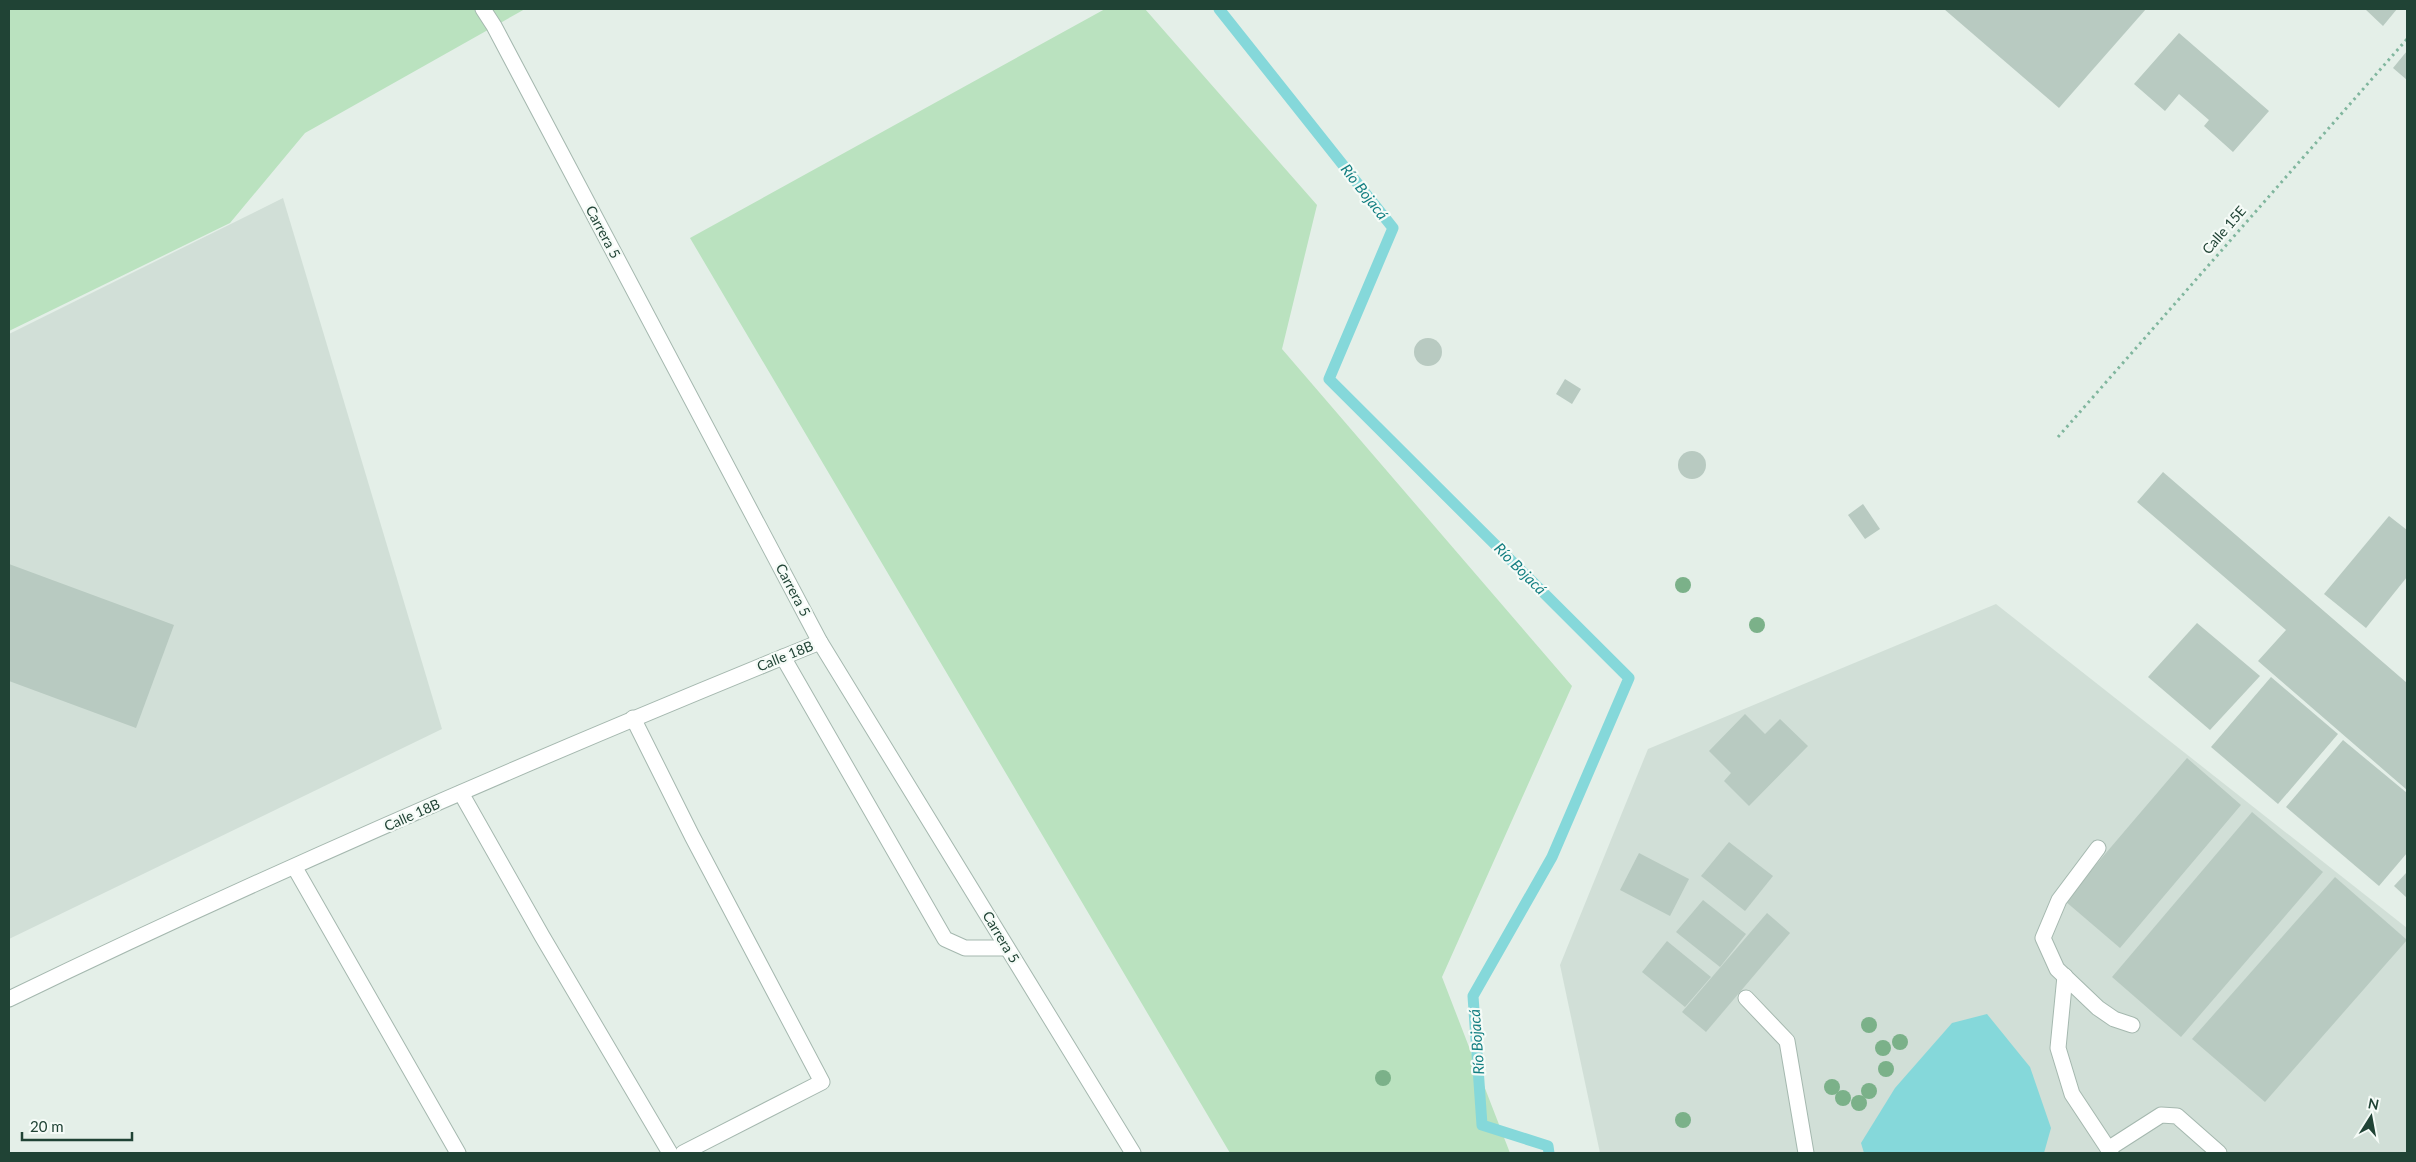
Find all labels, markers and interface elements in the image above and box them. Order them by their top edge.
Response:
water label: Río Bojacá [1338,160,1392,223]
street label: Carrera 5 [582,202,624,261]
street label: Calle 15E [2198,202,2249,257]
water label: Río Bojacá [1491,539,1550,598]
street label: Carrera 5 [772,560,814,619]
street label: Calle 18B [754,637,815,675]
street label: Calle 18B [381,795,442,834]
street label: Carrera 5 [979,908,1023,966]
water label: Río Bojacá [1465,1008,1487,1075]
north arrow [2346,1092,2396,1142]
text: N [2367,1094,2380,1113]
scale bar [22,1110,132,1142]
text: 20 m [30,1117,64,1135]

